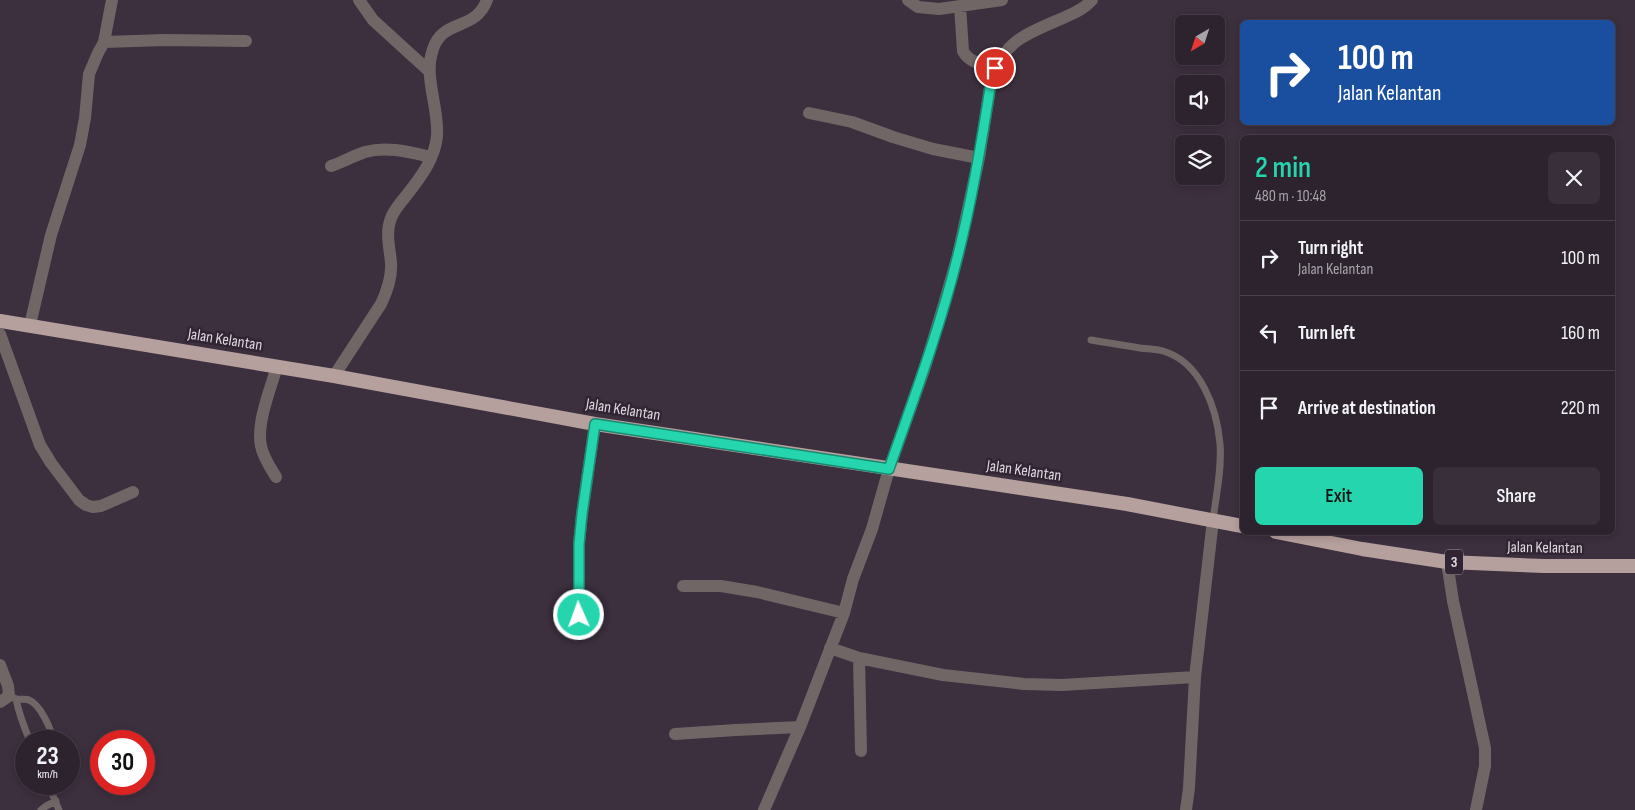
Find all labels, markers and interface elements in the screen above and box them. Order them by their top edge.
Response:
north arrow [1175,15,1225,65]
map controls [1175,15,1225,185]
text: 100 m [1338,37,1414,80]
icon: right [1255,40,1320,105]
pin [974,47,1016,89]
icon: arrive [981,54,1009,82]
button: sound [1175,75,1225,125]
text: Jalan Kelantan [1338,80,1442,107]
button: layers [1175,135,1225,185]
text: 2 min [1255,150,1311,186]
button: close [1548,152,1600,204]
text: 480 m · 10:48 [1255,187,1326,206]
text: Turn right [1298,237,1363,260]
icon: right [1255,244,1283,272]
text: 100 m [1561,247,1600,270]
text: Jalan Kelantan [1298,260,1373,279]
icon: left [1255,319,1283,347]
text: Turn left [1298,322,1355,345]
text: 160 m [1561,322,1600,345]
street label: Jalan Kelantan [185,325,264,355]
icon: arrive [1255,394,1283,422]
street label: Jalan Kelantan [583,395,662,425]
text: Arrive at destination [1298,397,1436,420]
text: 220 m [1561,397,1600,420]
street label: Jalan Kelantan [984,456,1063,486]
button: Exit [1255,467,1423,525]
button: Share [1433,467,1600,525]
street label: Jalan Kelantan [1506,538,1583,558]
road number: 3 [1445,550,1463,574]
position arrow [552,588,604,640]
speed limit sign: 30 [90,730,155,795]
text: 23 [36,741,59,772]
text: km/h [37,767,58,782]

